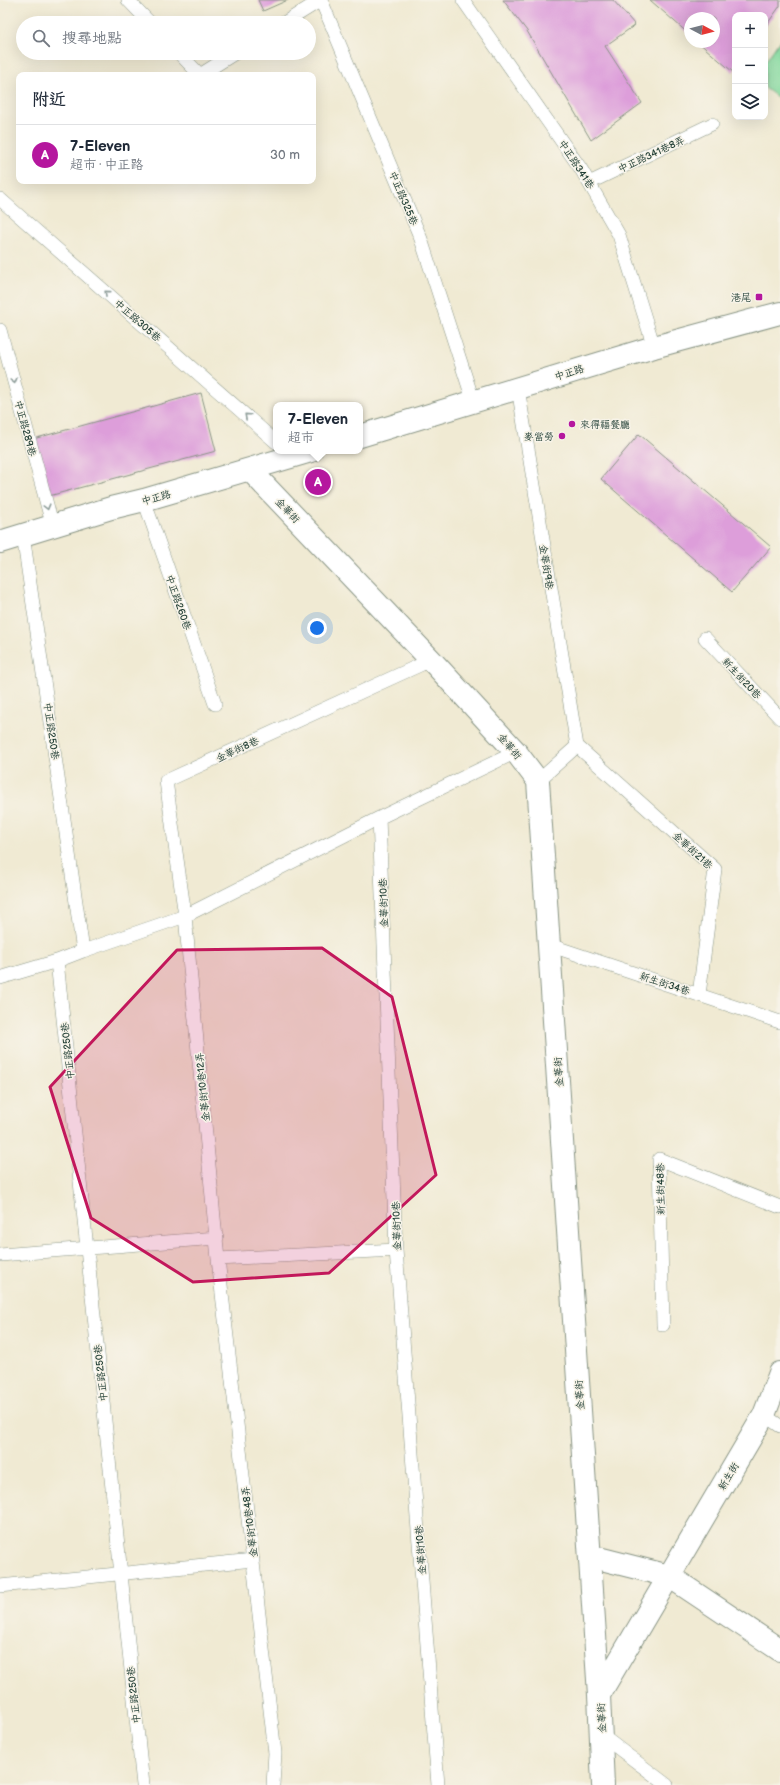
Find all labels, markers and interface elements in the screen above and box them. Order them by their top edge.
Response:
north arrow [684,12,720,48]
map controls [732,12,768,120]
button: + [732,12,768,48]
search box [16,16,316,60]
icon: search [30,27,52,49]
text: 搜尋地點 [62,29,122,48]
button: − [732,48,768,84]
button: layers [732,84,768,120]
text: 附近 [32,90,66,110]
street label: 中正路341巷8弄 [616,134,687,176]
text: 7-Eleven [70,137,130,156]
street label: 中正路341巷 [556,138,597,192]
text: A [41,147,49,163]
text: 30 m [270,147,300,163]
text: 超市 · 中正路 [70,157,143,173]
street label: 中正路325巷 [386,169,420,228]
one-way arrow [104,291,112,298]
place label: 港尾 [731,292,751,304]
marker: 港尾 [754,292,764,302]
street label: 中正路305巷 [112,297,164,345]
street label: 中正路 [553,363,585,383]
one-way arrow [9,378,17,384]
street label: 中正路289巷 [12,399,39,459]
popup [273,402,363,454]
text: 7-Eleven [288,410,348,429]
one-way arrow [244,413,252,421]
marker: 來得福餐廳 [567,419,577,429]
place label: 來得福餐廳 [580,419,630,431]
text: 超市 [288,430,314,446]
place label: 麥當勞 [524,431,554,443]
marker: 麥當勞 [557,431,567,441]
pin: A [305,467,331,497]
street label: 中正路 [140,488,172,508]
street label: 金華街 [273,496,302,526]
one-way arrow [42,503,51,510]
street label: 金華街9巷 [537,544,556,592]
street label: 中正路260巷 [163,573,193,633]
your location [307,618,327,638]
street label: 新生街20巷 [719,656,764,702]
street label: 中正路250巷 [41,702,61,761]
street label: 金華街 [495,731,524,762]
street label: 金華街8巷 [214,734,262,765]
street label: 金華街21巷 [670,830,716,872]
street label: 金華街10巷 [377,877,391,928]
street label: 新生街34巷 [638,970,692,998]
street label: 中正路250巷 [59,1021,77,1080]
street label: 金華街10巷12弄 [193,1052,213,1122]
street label: 金華街 [552,1057,566,1087]
street label: 新生街48巷 [655,1162,667,1215]
street label: 金華街10巷 [390,1200,404,1251]
street label: 中正路250巷 [92,1343,110,1402]
street label: 金華街 [573,1380,587,1410]
street label: 新生街 [716,1461,742,1492]
street label: 金華街10巷48弄 [240,1486,260,1558]
street label: 金華街10巷 [413,1524,429,1575]
street label: 中正路250巷 [125,1665,143,1724]
street label: 金華街 [595,1703,609,1733]

